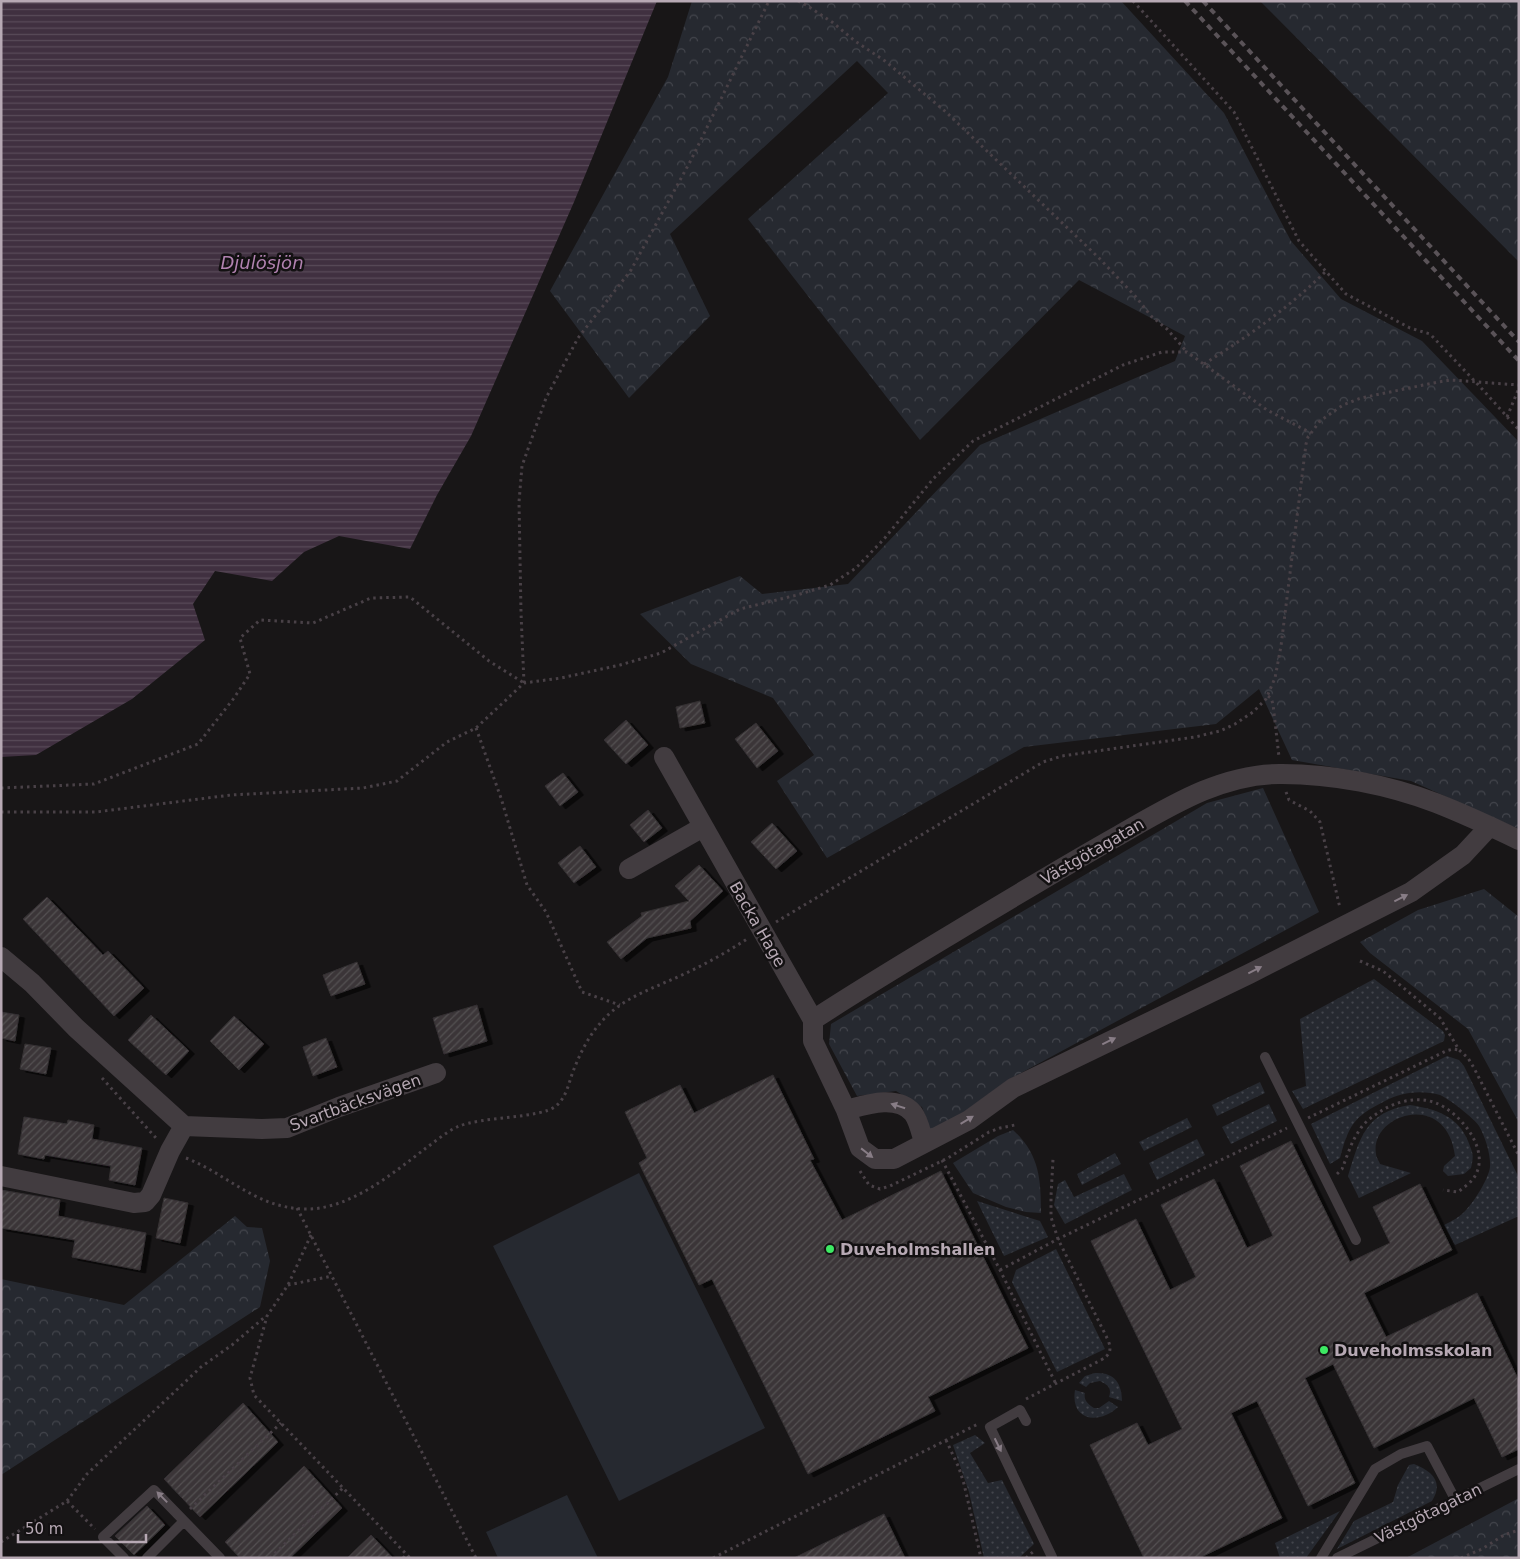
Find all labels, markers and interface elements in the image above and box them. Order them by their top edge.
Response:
water label: Djulösjön [220,252,304,273]
street label: Västgötagatan [1037,814,1147,889]
street label: Backa Hage [726,878,790,970]
one-way arrow [1393,893,1408,902]
one-way arrow [1248,966,1262,974]
one-way arrow [1102,1037,1116,1045]
street label: Svartbäcksvägen [287,1070,423,1135]
one-way arrow [890,1101,905,1109]
one-way arrow [961,1116,974,1125]
one-way arrow [860,1147,873,1158]
place label: Duveholmshallen [840,1240,995,1259]
marker: Duveholmshallen [824,1243,836,1255]
place label: Duveholmsskolan [1334,1341,1492,1360]
marker: Duveholmsskolan [1318,1344,1330,1356]
one-way arrow [995,1438,1003,1452]
street label: Västgötagatan [1372,1479,1485,1547]
one-way arrow [156,1492,168,1504]
scale bar [18,1512,145,1544]
text: 50 m [25,1520,63,1538]

